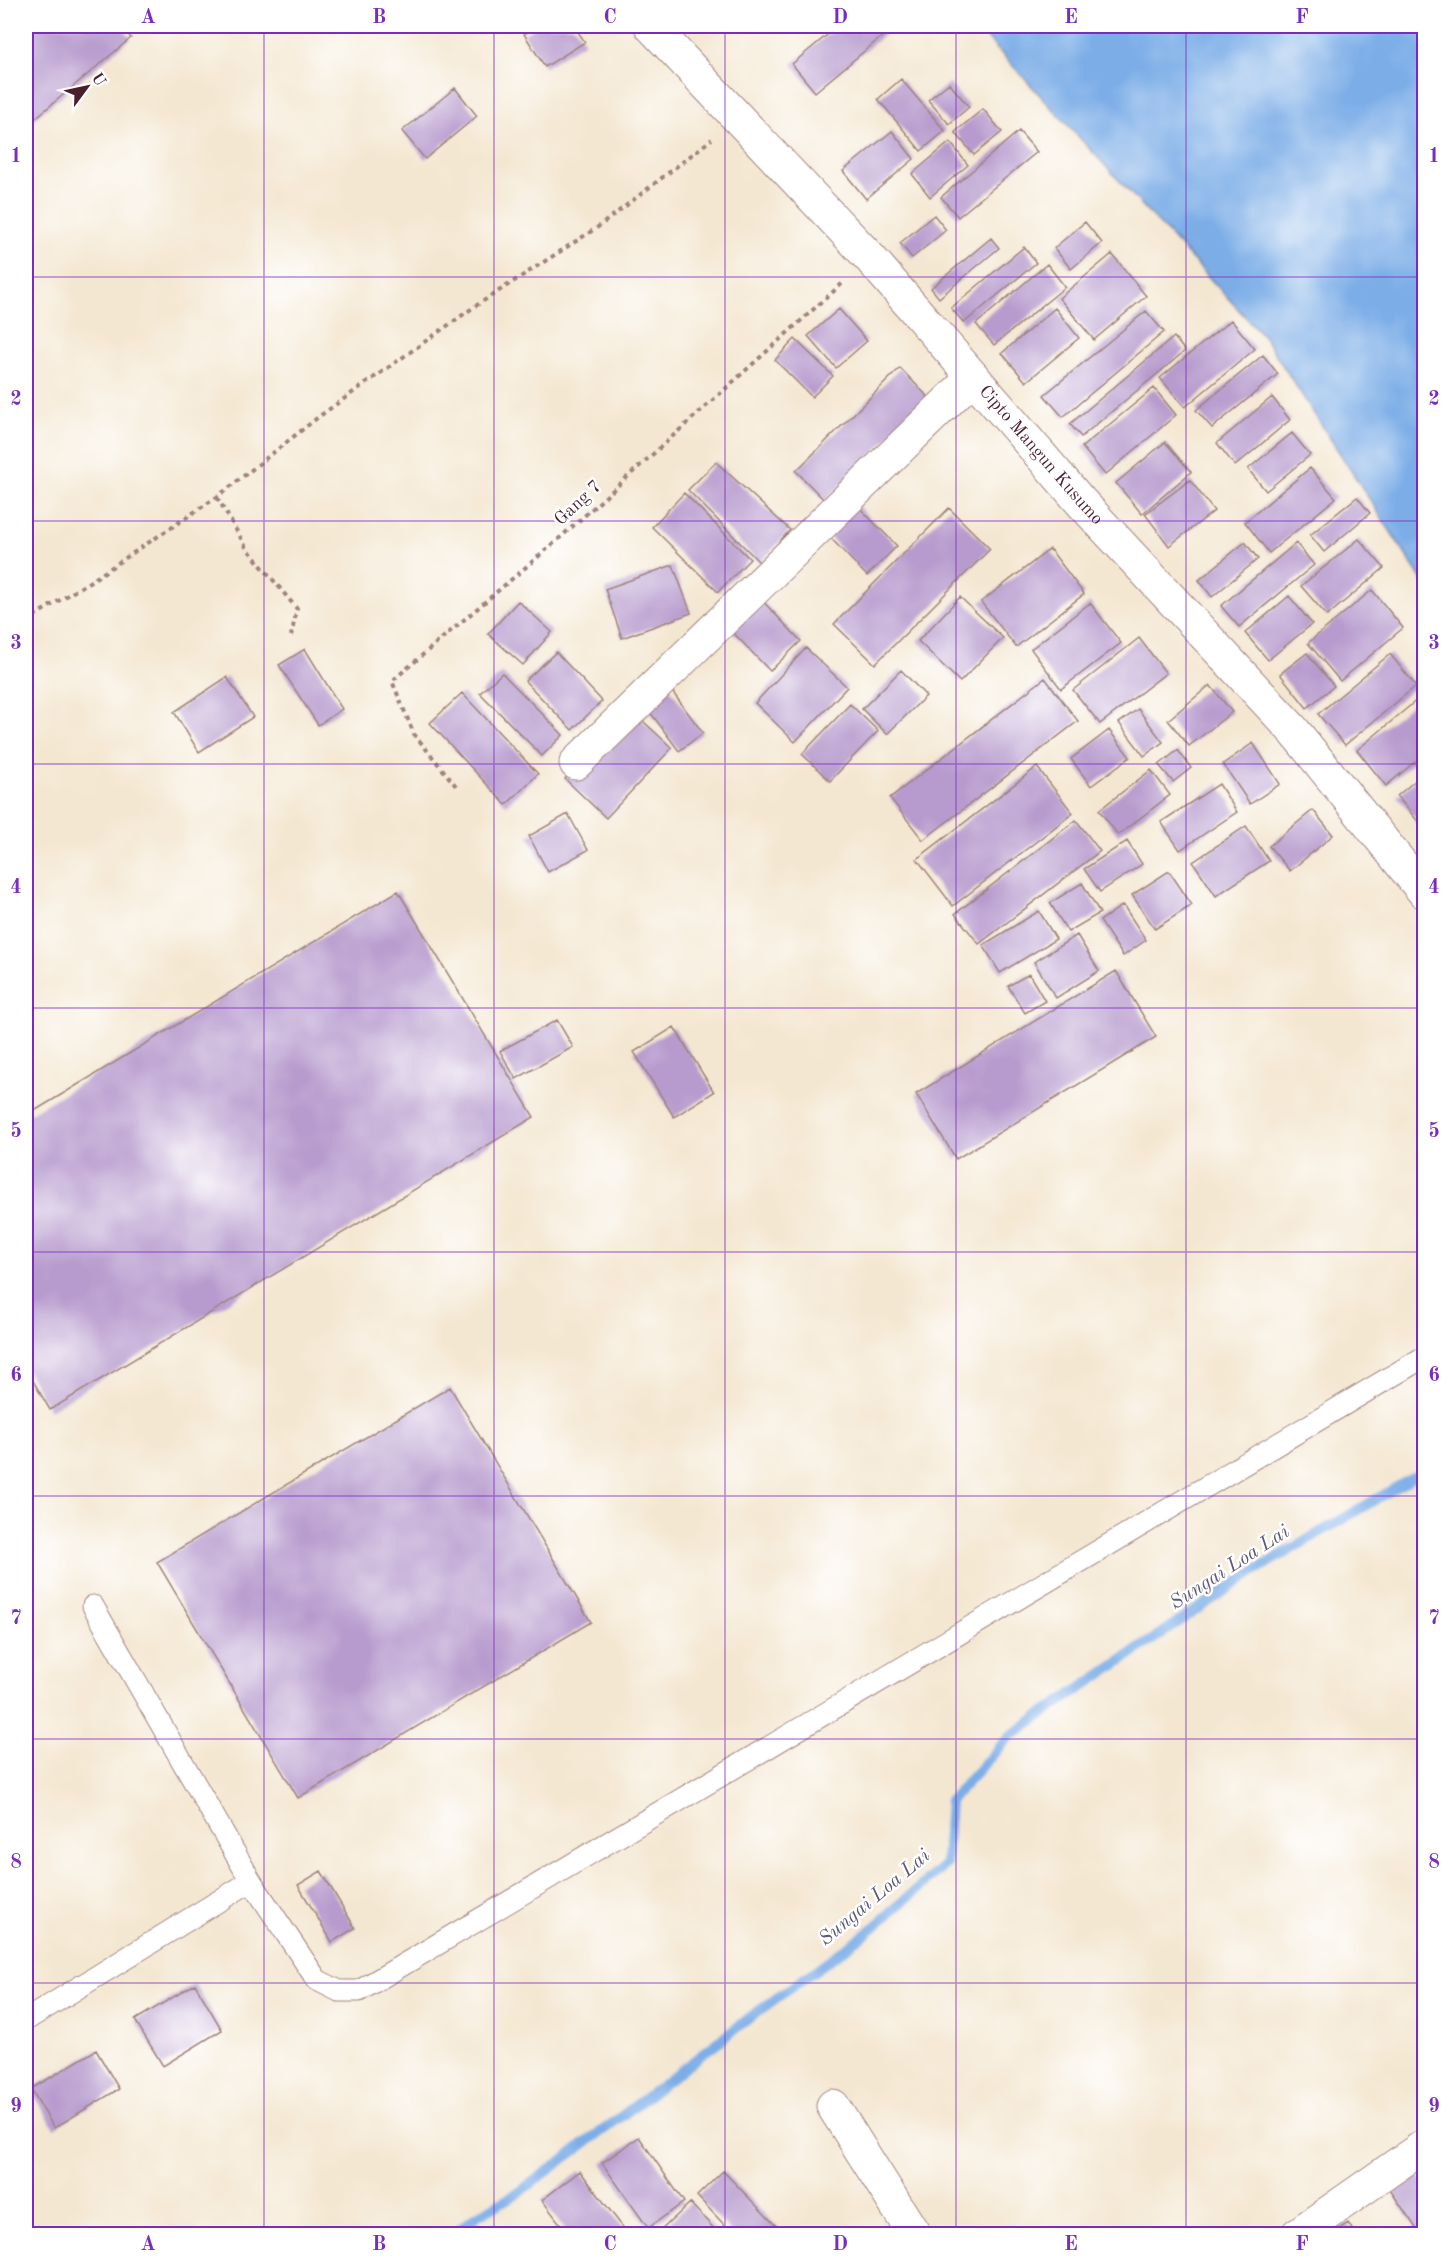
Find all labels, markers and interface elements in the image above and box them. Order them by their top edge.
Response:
text: A [140,8,156,28]
text: B [372,8,386,28]
text: C [603,8,617,28]
text: D [832,8,848,28]
text: E [1064,8,1078,28]
text: F [1295,8,1309,28]
north arrow [57,57,117,117]
text: U [88,70,108,90]
text: 1 [10,147,22,167]
text: 1 [1428,147,1440,167]
street label: Cipto Mangun Kusumo [976,382,1106,528]
text: 2 [10,390,22,410]
text: 2 [1428,390,1440,410]
street label: Gang 7 [551,477,605,529]
text: 3 [10,634,22,654]
text: 3 [1428,634,1440,654]
text: 4 [10,878,22,898]
text: 4 [1428,878,1440,898]
text: 5 [10,1121,22,1142]
text: 5 [1428,1121,1440,1142]
text: 6 [10,1366,22,1386]
text: 6 [1428,1366,1440,1386]
water label: Sungai Loa Lai [1167,1522,1294,1614]
text: 7 [10,1609,22,1629]
text: 7 [1428,1609,1440,1629]
water label: Sungai Loa Lai [816,1846,935,1950]
text: 8 [10,1853,22,1873]
text: 8 [1428,1853,1440,1873]
text: 9 [10,2097,22,2117]
text: 9 [1428,2097,1440,2117]
text: A [140,2235,156,2255]
text: B [372,2235,386,2255]
text: C [603,2235,617,2255]
text: D [832,2235,848,2255]
text: E [1064,2235,1078,2255]
text: F [1295,2235,1309,2255]

